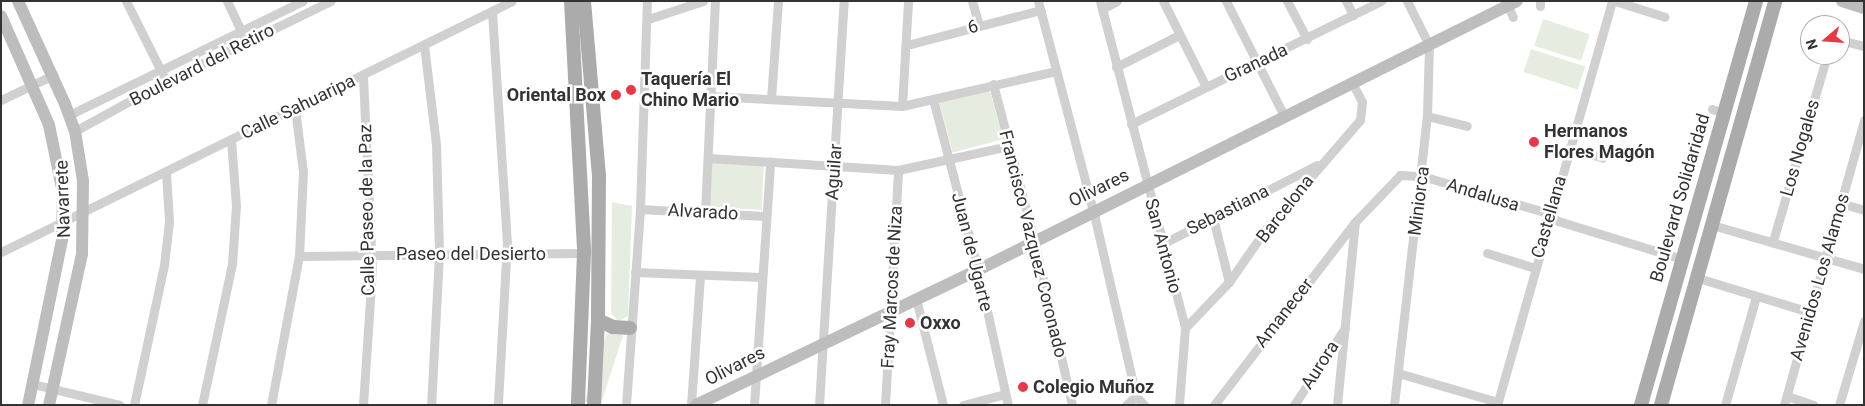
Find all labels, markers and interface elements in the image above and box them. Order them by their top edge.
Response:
street label: 6 [965,15,981,39]
north arrow [1800,15,1850,65]
street label: Boulevard del Retiro [126,19,278,111]
text: N [1803,37,1821,52]
street label: Granada [1221,39,1291,87]
place label: Taquería El Chino Mario [641,69,739,112]
street label: Calle Sahuaripa [237,70,359,144]
place label: Oriental Box [507,84,606,106]
marker: Taquería El Chino Mario [625,84,637,96]
marker: Oriental Box [610,89,622,101]
street label: Los Nogales [1776,97,1824,199]
street label: Boulevard Solidaridad [1646,111,1714,285]
place label: Hermanos Flores Magón [1544,121,1655,163]
street label: Calle Paseo de la Paz [355,124,379,296]
street label: Francisco Vazquez Coronado [994,128,1072,360]
marker: Hermanos Flores Magón [1528,136,1540,148]
street label: Aguilar [821,143,847,201]
street label: Navarrete [51,160,75,238]
street label: Olivares [1065,164,1133,212]
street label: Miniorca [1404,165,1434,237]
street label: Barcelona [1252,171,1318,247]
street label: Castellana [1527,173,1571,261]
street label: Andalusa [1444,174,1522,216]
street label: Sebastiana [1183,180,1273,240]
street label: Juan de Ugarte [947,190,997,314]
street label: Avenidos Los Alamos [1786,191,1854,363]
street label: San Antonio [1140,196,1186,296]
street label: Alvarado [667,199,739,225]
street label: Fray Marcos de Niza [877,205,907,369]
street label: Paseo del Desierto [396,243,546,265]
street label: Amanecer [1250,274,1318,352]
place label: Oxxo [920,312,961,334]
marker: Oxxo [904,317,916,329]
street label: Aurora [1296,337,1344,393]
street label: Olivares [701,342,769,390]
place label: Colegio Muñoz [1033,376,1154,398]
marker: Colegio Muñoz [1017,381,1029,393]

